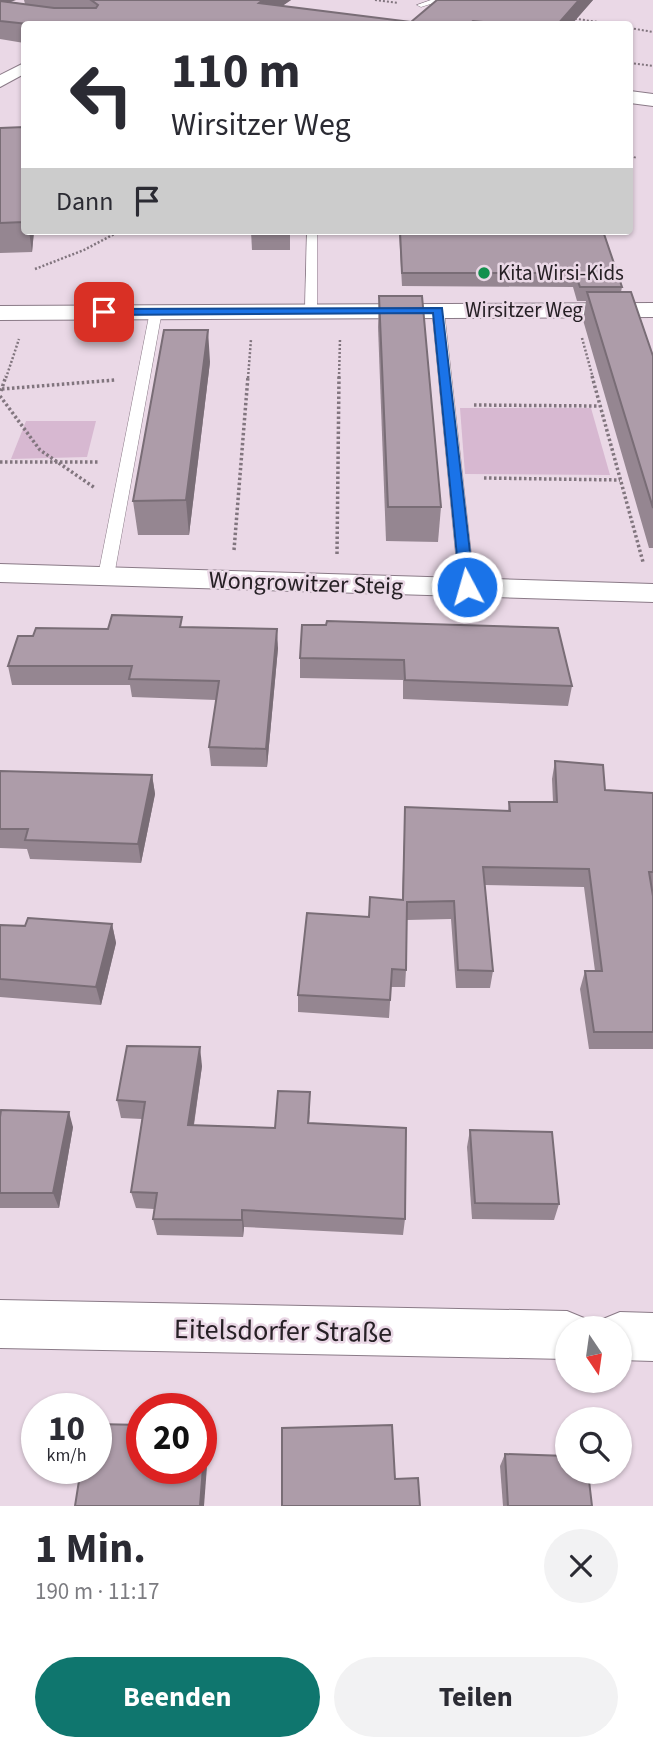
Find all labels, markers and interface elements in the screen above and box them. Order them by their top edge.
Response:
text: 110 m [171,37,300,107]
icon: left [56,49,147,140]
text: Wirsitzer Weg [171,102,351,148]
icon: arrive [128,182,166,220]
text: Dann [56,183,114,220]
place label: Kita Wirsi-Kids [498,258,624,288]
marker: Kita Wirsi-Kids [476,265,492,281]
pin [74,282,134,342]
icon: arrive [85,293,123,331]
street label: Wirsitzer Weg [465,295,583,325]
position arrow [430,550,504,624]
street label: Wongrowitzer Steig [208,563,404,604]
street label: Eitelsdorfer Straße [174,1309,392,1353]
north arrow [555,1316,632,1393]
map controls [555,1316,632,1484]
speed limit sign: 20 [126,1393,217,1484]
text: 10 [48,1404,85,1454]
button: search [555,1407,632,1484]
text: km/h [47,1443,86,1468]
text: 1 Min. [35,1519,146,1579]
button: close [544,1529,618,1603]
text: 190 m · 11:17 [35,1575,159,1608]
button: Beenden [35,1657,320,1737]
button: Teilen [334,1657,618,1737]

